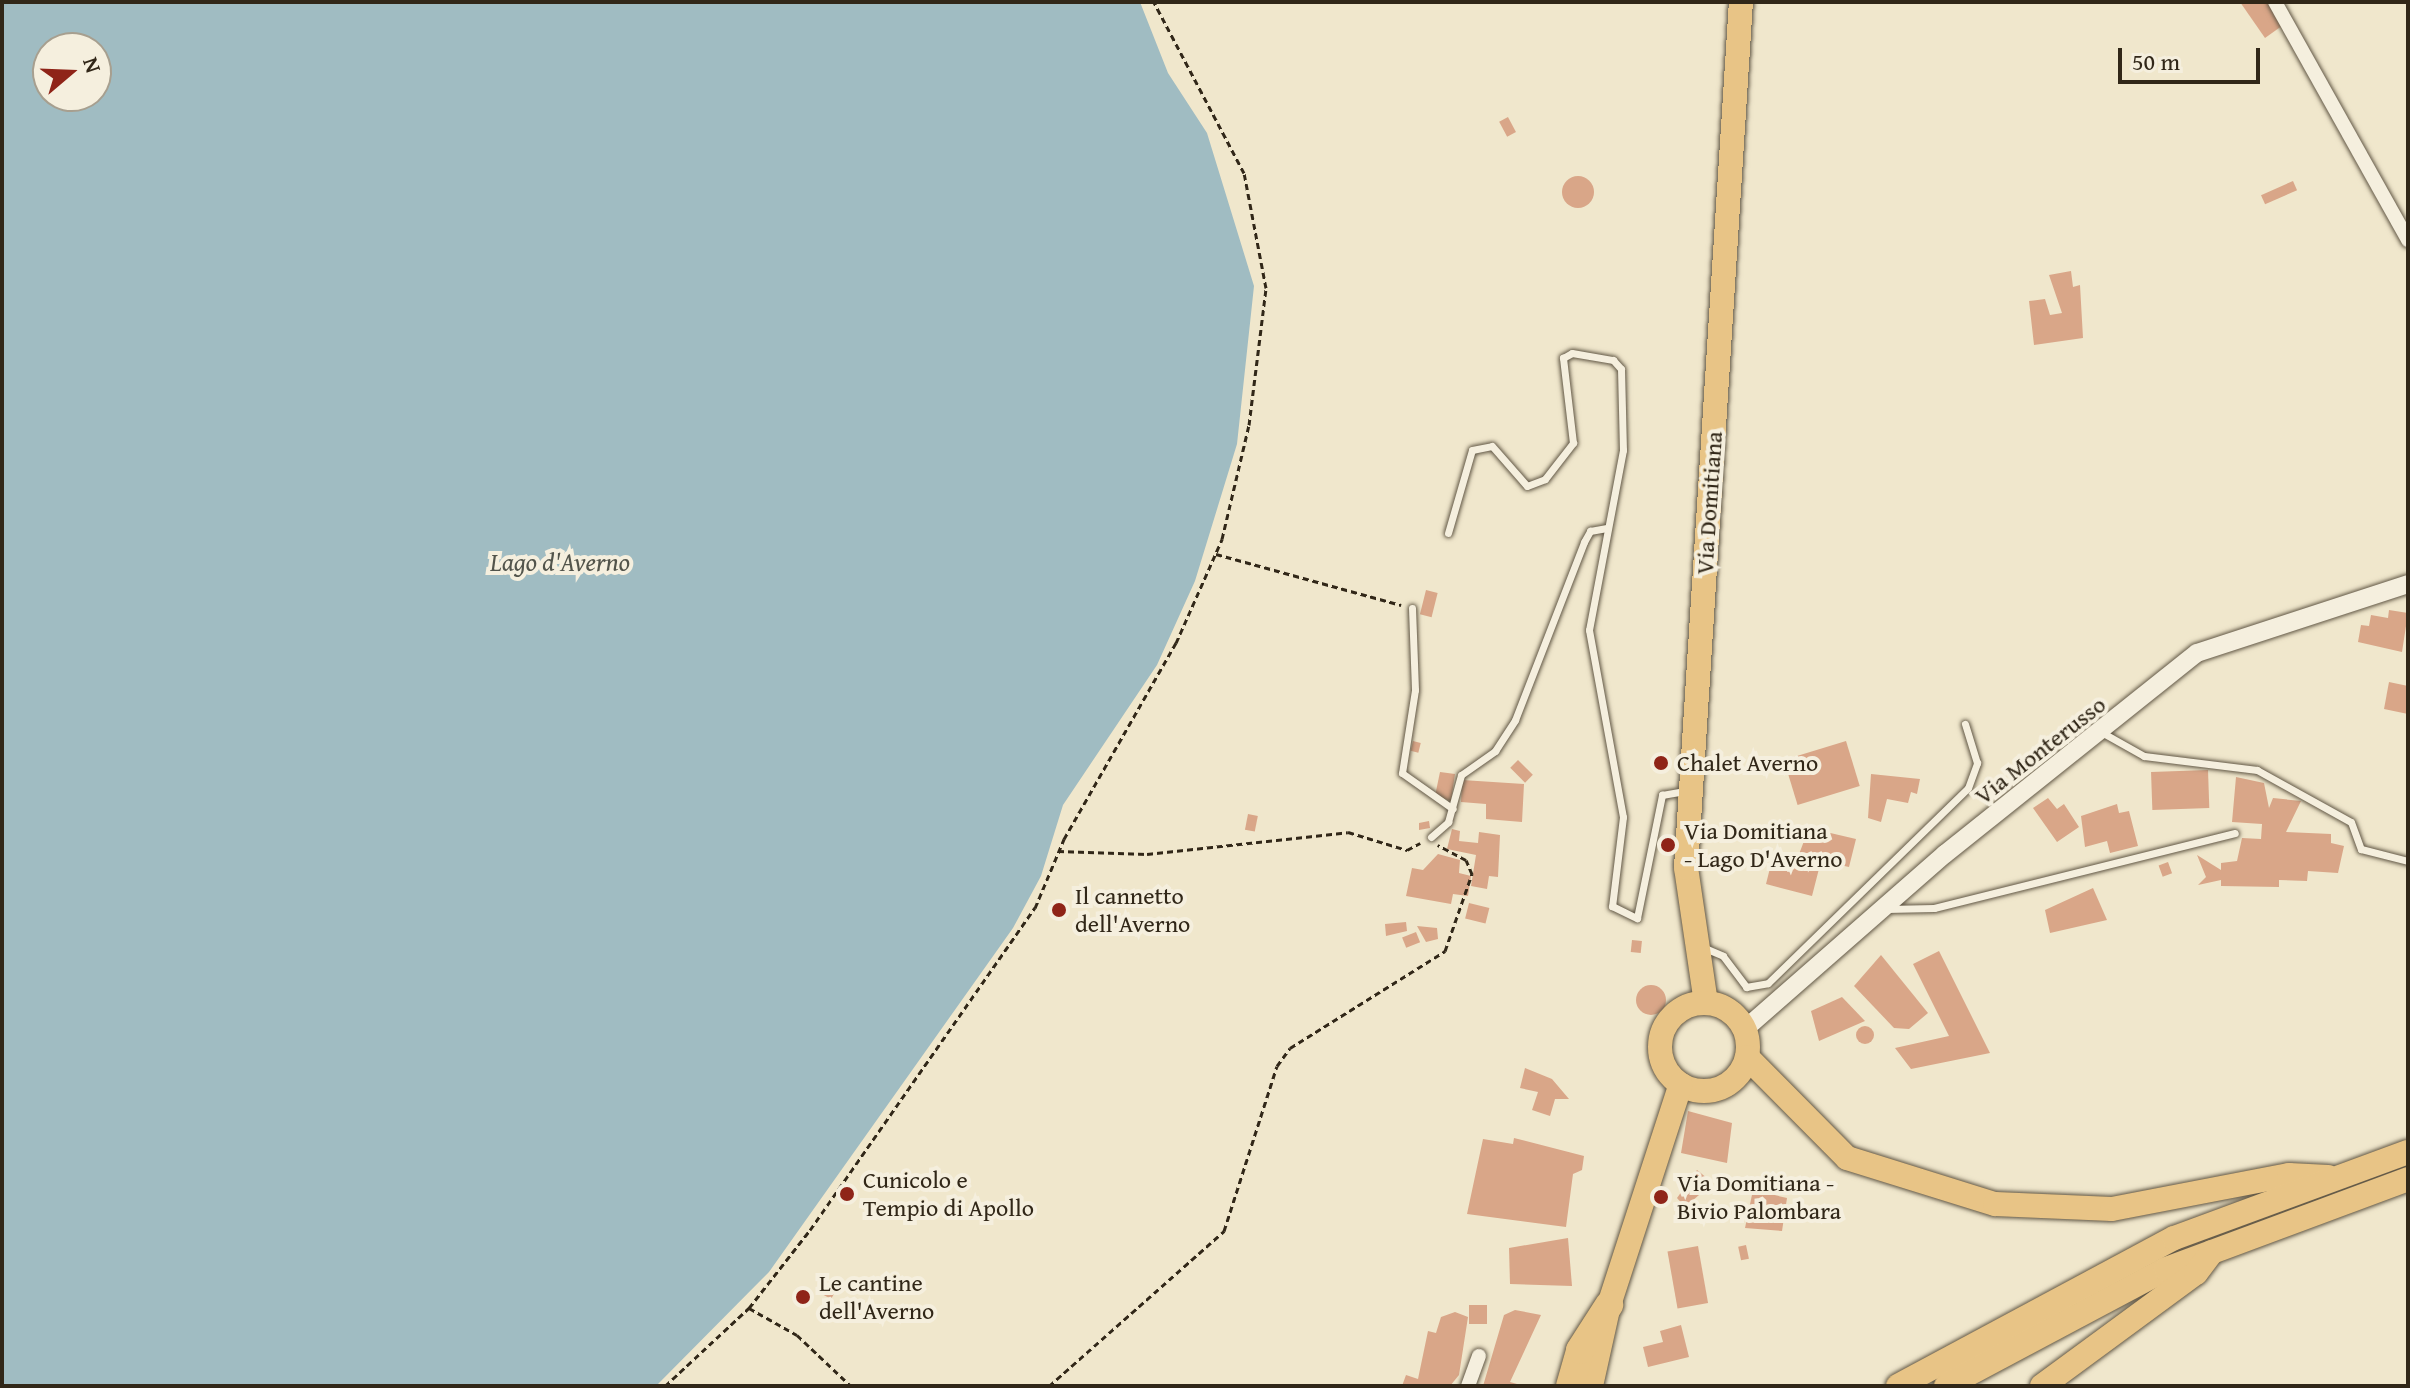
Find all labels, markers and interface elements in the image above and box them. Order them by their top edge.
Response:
north arrow [32,32,112,112]
scale bar [2122,32,2264,82]
text: 50 m [2132,44,2180,79]
text: N [75,53,110,77]
street label: Via Domitiana [1690,430,1728,576]
water label: Lago d'Averno [490,546,630,578]
street label: Via Monterusso [1969,690,2111,810]
place label: Chalet Averno [1677,749,1818,777]
marker: Chalet Averno [1652,754,1670,772]
place label: Via Domitiana - Lago D'Averno [1684,817,1842,873]
marker: Via Domitiana - Lago D'Averno [1659,836,1677,854]
place label: Il cannetto dell'Averno [1075,882,1190,938]
marker: Il cannetto dell'Averno [1050,901,1068,919]
place label: Cunicolo e Tempio di Apollo [863,1166,1034,1222]
place label: Via Domitiana - Bivio Palombara [1677,1169,1841,1225]
marker: Cunicolo e Tempio di Apollo [838,1185,856,1203]
marker: Via Domitiana - Bivio Palombara [1652,1188,1670,1206]
place label: Le cantine dell'Averno [819,1269,934,1325]
marker: Le cantine dell'Averno [794,1288,812,1306]

